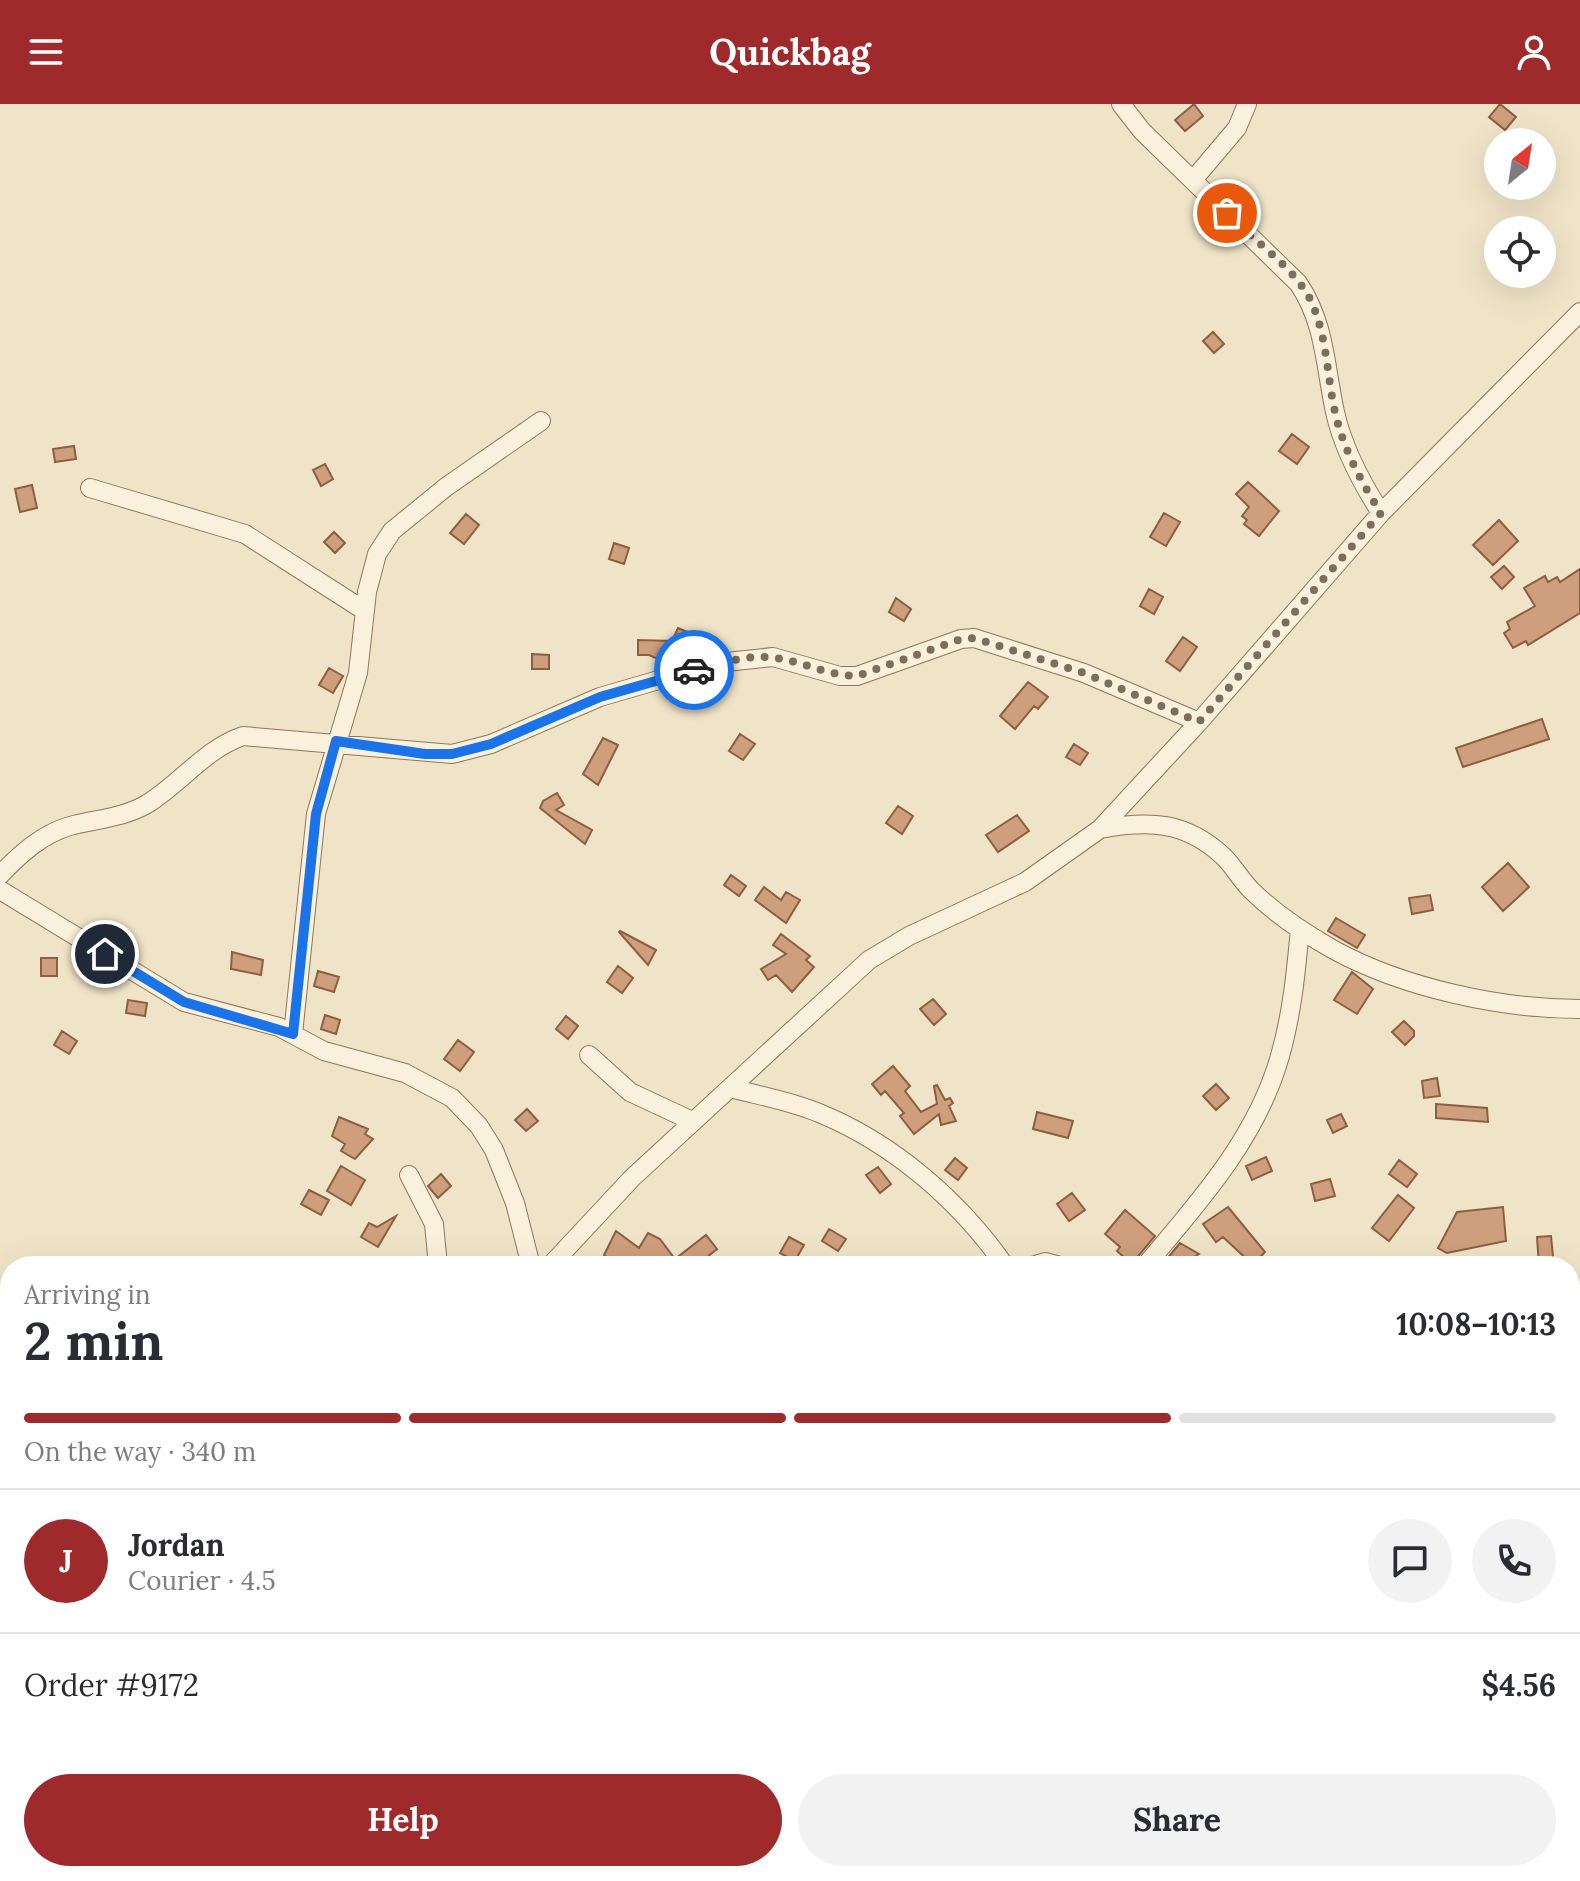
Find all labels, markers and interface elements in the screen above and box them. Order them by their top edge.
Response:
text: Quickbag [709,29,871,75]
icon: menu [24,30,68,74]
icon: person [1512,30,1556,74]
north arrow [1484,128,1556,200]
map controls [1484,128,1556,288]
pin [1193,179,1261,247]
icon: bag [1205,191,1249,235]
button: locate [1484,216,1556,288]
courier [654,630,734,710]
icon: car [672,648,716,692]
pin [71,920,139,988]
icon: home [83,932,127,976]
text: Arriving in [24,1278,151,1311]
text: 10:08–10:13 [1396,1305,1556,1343]
text: 2 min [24,1308,163,1374]
text: On the way · 340 m [24,1435,256,1468]
button: chat [1368,1519,1452,1603]
button: phone [1472,1519,1556,1603]
text: Jordan [128,1526,225,1564]
text: J [59,1542,73,1580]
text: Courier · 4.5 [128,1564,276,1597]
text: Order #9172 [24,1666,199,1704]
text: $4.56 [1482,1666,1556,1704]
button: Help [24,1774,782,1866]
button: Share [798,1774,1556,1866]

